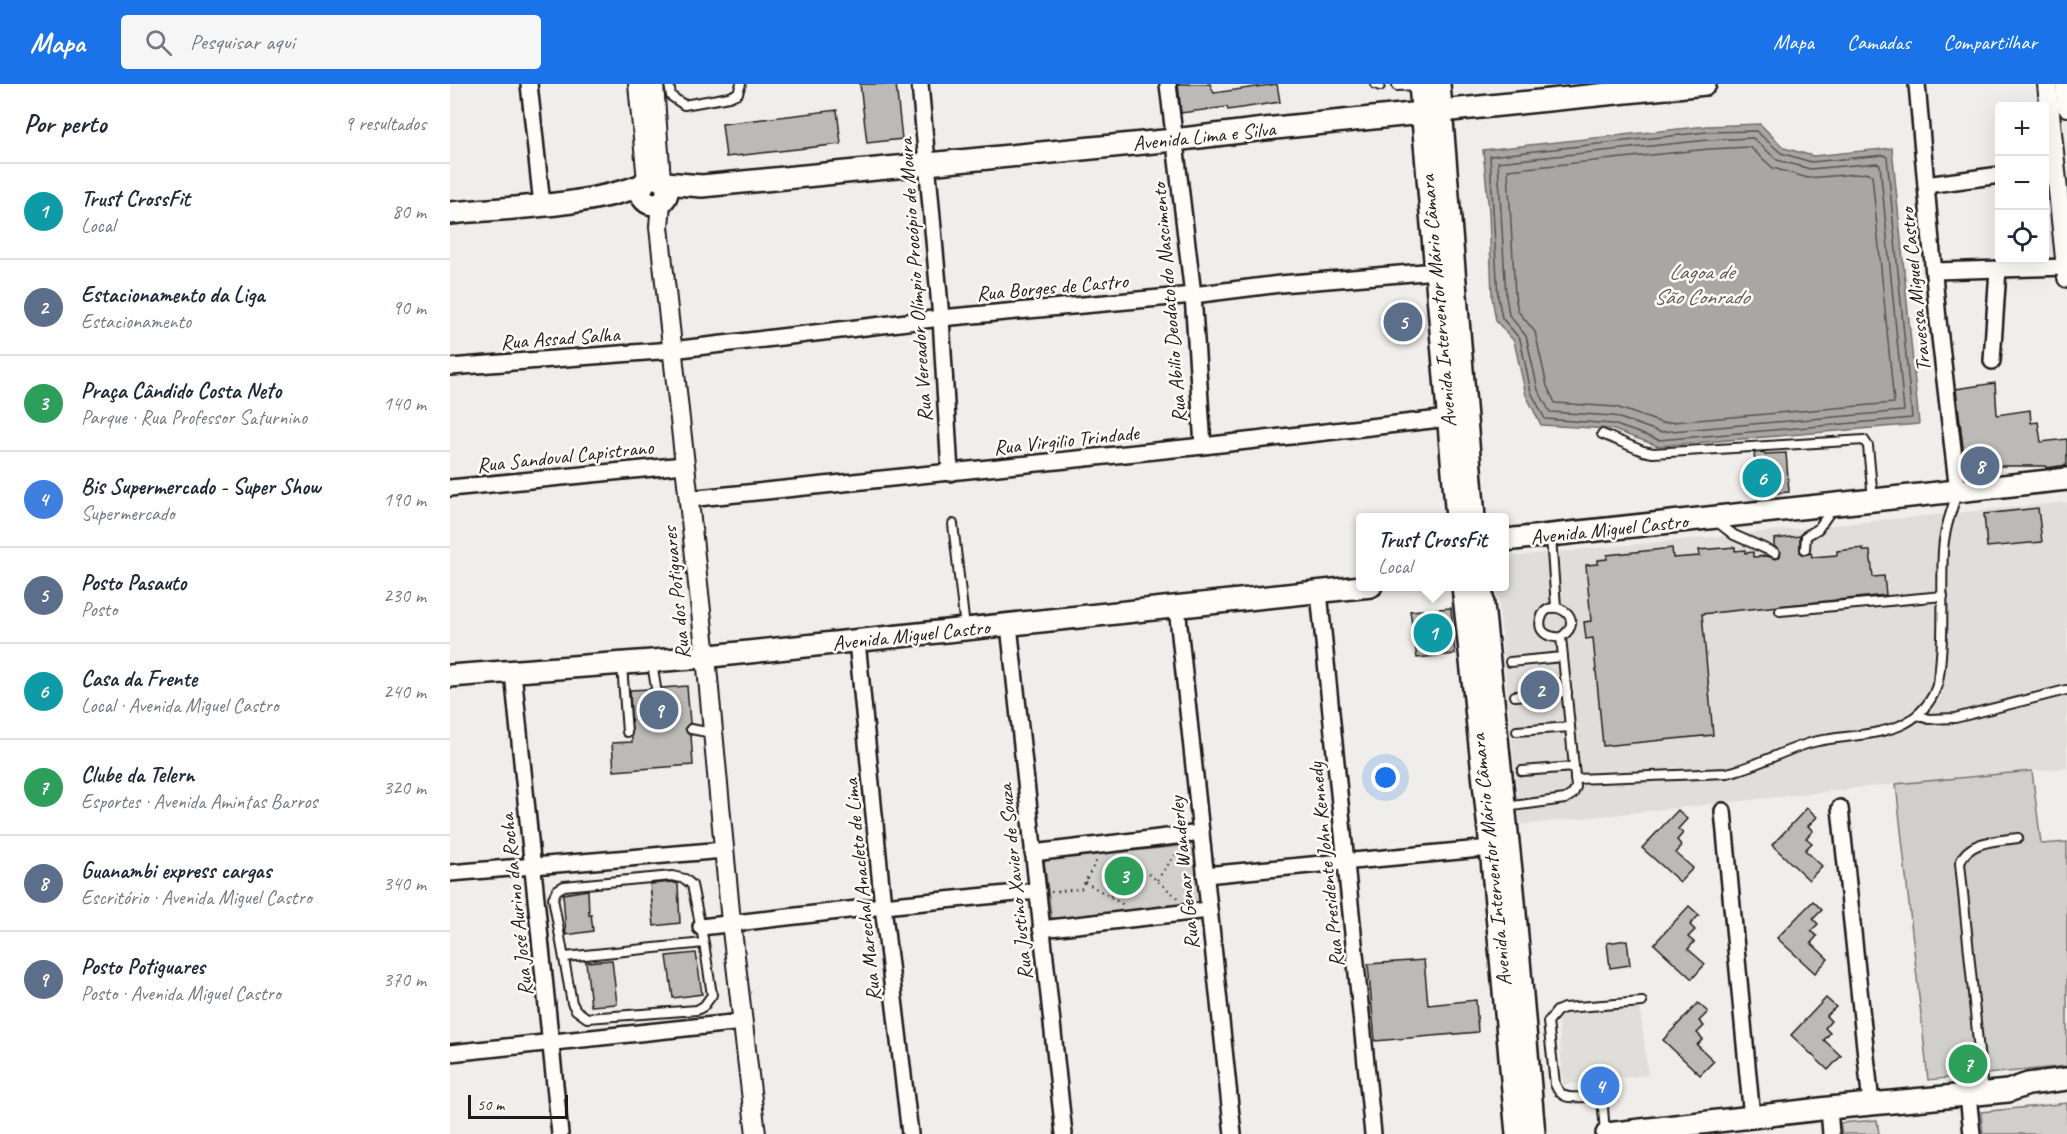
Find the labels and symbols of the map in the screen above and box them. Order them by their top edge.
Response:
street label: Avenida Lima e Silva [1131,115,1278,156]
street label: Rua Vereador Olímpio Procópio de Moura [892,135,938,423]
street label: Avenida Interventor Mário Câmara [1414,172,1462,428]
street label: Rua Abilio Deodato do Nascimento [1145,179,1192,424]
street label: Travessa Miguel Castro [1893,204,1937,373]
water label: Lagoa de São Conrado [1654,258,1752,311]
street label: Rua Borges de Castro [975,267,1130,307]
pin: 5 [1384,300,1422,344]
street label: Rua Assad Salha [500,321,622,355]
street label: Rua Virgilio Trindade [992,419,1141,461]
street label: Rua Sandoval Capistrano [476,434,656,478]
pin: 8 [1960,444,2000,488]
pin: 6 [1742,456,1782,500]
street label: Avenida Miguel Castro [1529,508,1691,550]
street label: Rua dos Potiguares [656,524,696,661]
pin: 1 [1414,610,1452,656]
street label: Avenida Miguel Castro [831,614,993,656]
pin: 2 [1520,668,1560,712]
pin: 9 [640,688,678,732]
street label: Avenida Interventor Mário Câmara [1465,731,1517,987]
street label: Rua Presidente John Kennedy [1302,760,1350,969]
your location [1371,763,1400,792]
street label: Rua Marechal Anacleto de Lima [837,776,887,1003]
street label: Rua Justino Xavier de Souza [992,780,1038,981]
street label: Rua Genar Wanderley [1163,793,1205,951]
street label: Rua José Aurino da Rocha [493,810,538,997]
pin: 3 [1104,854,1144,898]
pin: 7 [1948,1042,1988,1086]
pin: 4 [1580,1064,1620,1108]
scale bar [468,1092,568,1120]

